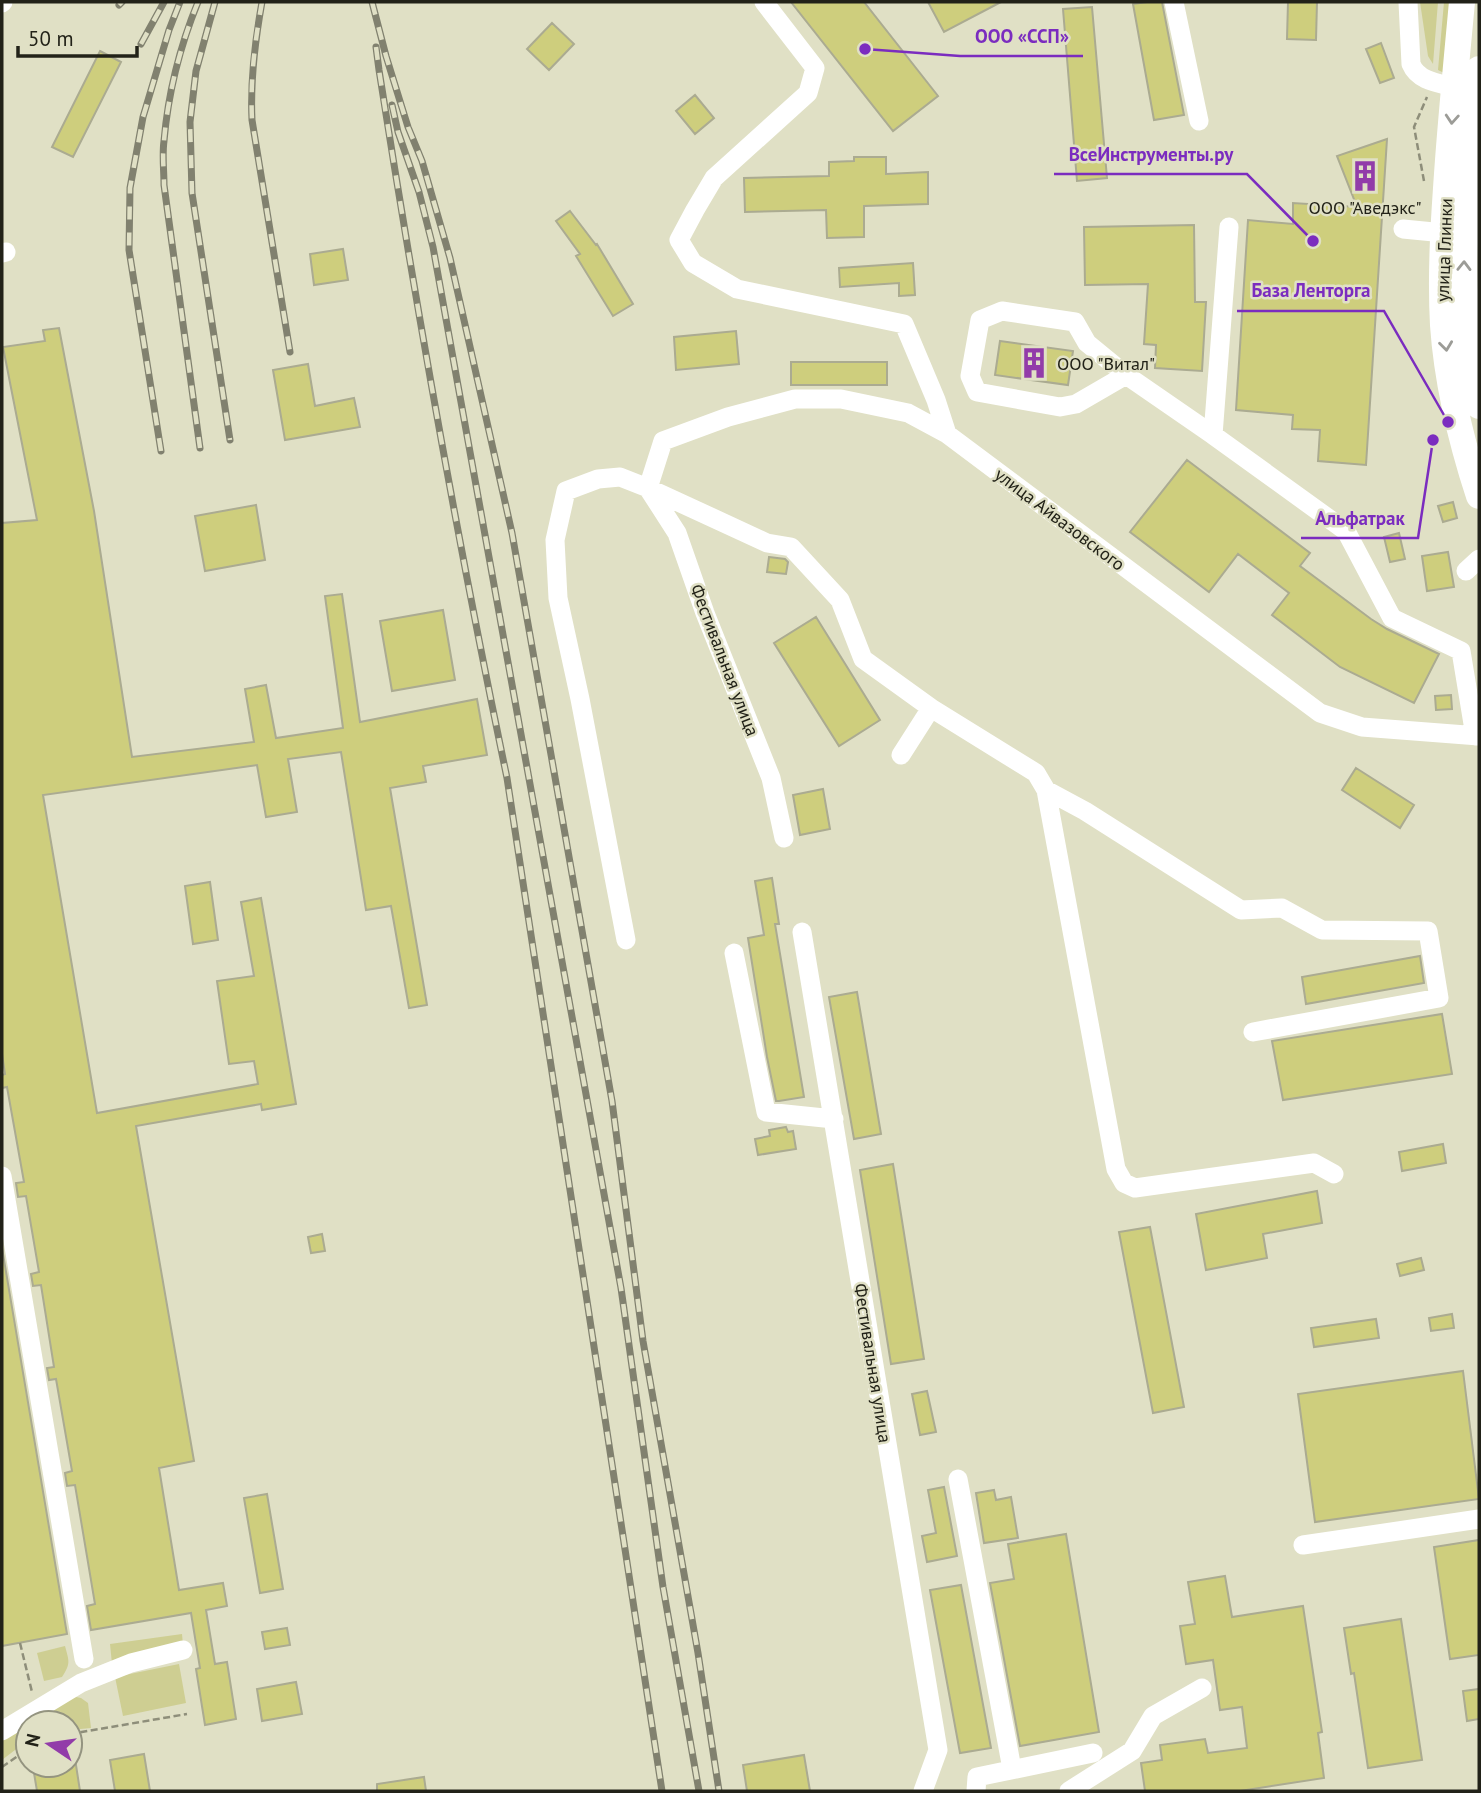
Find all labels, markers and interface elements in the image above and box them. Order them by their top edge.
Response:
scale bar [18,14,136,58]
callout: ООО «ССП» [960,16,1083,56]
text: ООО «ССП» [975,24,1069,48]
text: 50 m [28,25,74,52]
one-way arrow [1445,113,1460,124]
callout: ВсеИнструменты.ру [1054,134,1247,174]
text: ВсеИнструменты.ру [1069,142,1234,166]
building icon: ООО "Аведэкс" [1348,159,1382,193]
place label: ООО "Аведэкс" [1308,196,1422,219]
street label: улица Глинки [1431,198,1457,302]
one-way arrow [1456,260,1472,270]
callout: База Ленторга [1237,271,1384,311]
text: База Ленторга [1252,278,1370,302]
one-way arrow [1438,340,1453,351]
building icon: ООО "Витал" [1017,346,1051,380]
place label: ООО "Витал" [1057,352,1155,375]
street label: улица Айвазовского [990,463,1130,575]
callout: Альфатрак [1301,498,1418,538]
text: Альфатрак [1315,506,1405,530]
street label: Фестивальная улица [685,581,765,739]
street label: Фестивальная улица [849,1282,897,1444]
north arrow [14,1709,84,1779]
text: N [19,1731,46,1749]

